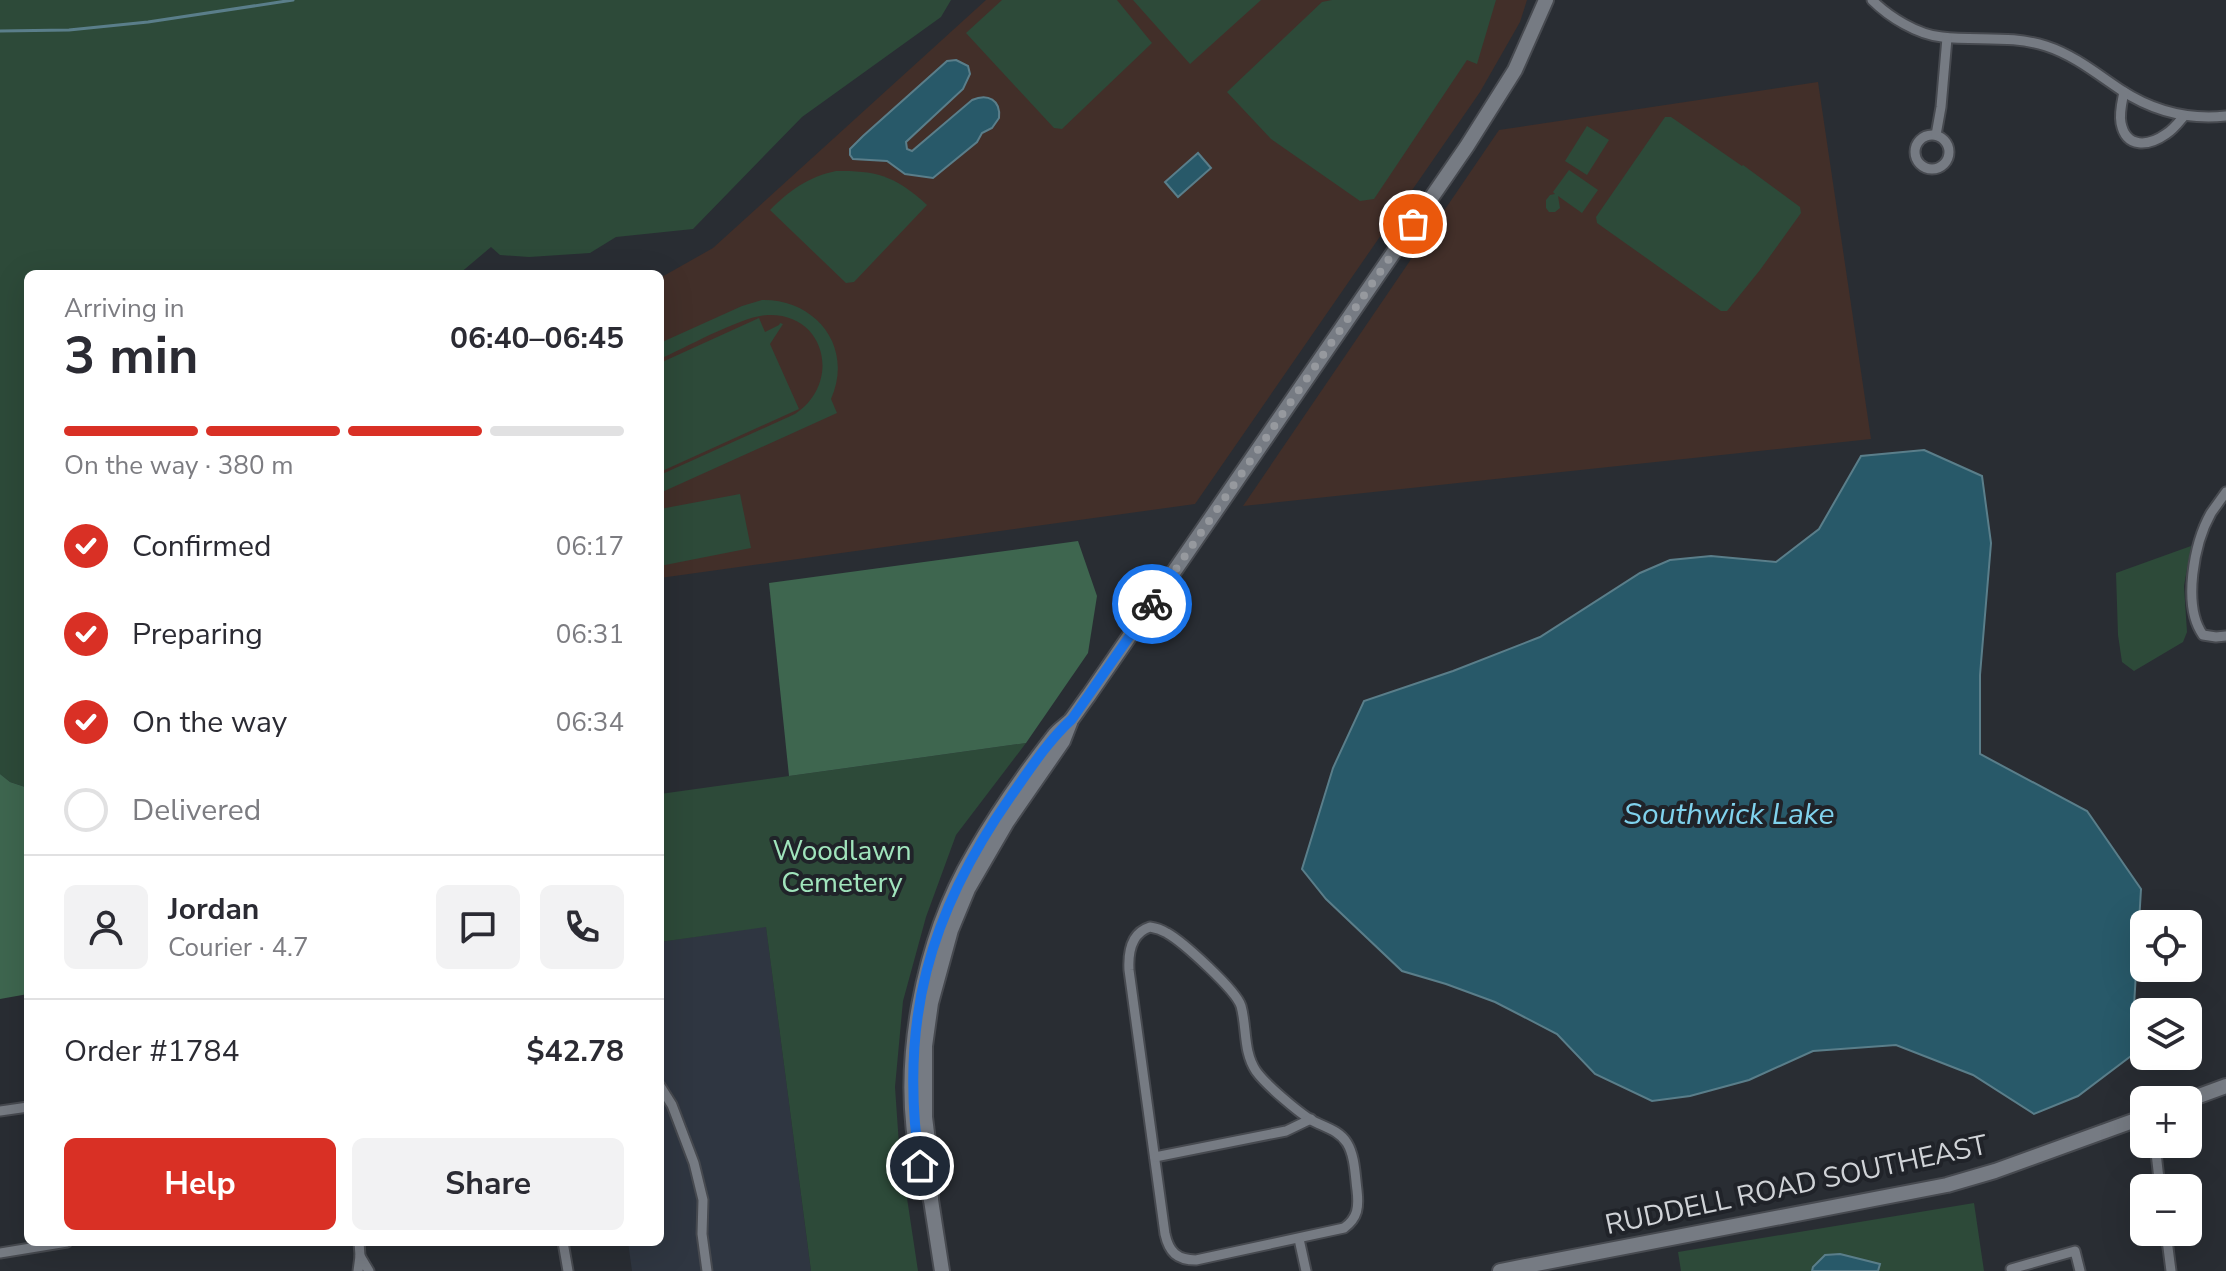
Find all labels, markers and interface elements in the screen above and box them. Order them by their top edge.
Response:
pin [1379,190,1447,258]
icon: bag [1391,202,1435,246]
text: Arriving in [64,291,185,326]
text: 06:40–06:45 [450,318,624,359]
text: 3 min [64,320,199,391]
text: On the way · 380 m [64,448,293,483]
icon: check [64,524,108,568]
text: Confirmed [132,526,272,567]
text: 06:17 [556,529,624,564]
courier [1112,564,1192,644]
icon: bike [1130,582,1174,626]
icon: check [64,612,108,656]
text: Preparing [132,614,263,655]
text: 06:31 [556,617,624,652]
icon: check [64,700,108,744]
text: On the way [132,702,287,743]
text: 06:34 [556,705,624,740]
text: Delivered [132,790,261,831]
water label: Southwick Lake [1624,794,1834,835]
park label: Woodlawn Cemetery [772,832,912,902]
button: person [64,885,148,969]
button: chat [436,885,520,969]
button: phone [540,885,624,969]
text: Jordan [168,889,259,930]
map controls [2130,910,2202,1246]
button: locate [2130,910,2202,982]
text: Courier · 4.7 [168,930,309,965]
button: layers [2130,998,2202,1070]
text: Order #1784 [64,1031,239,1072]
text: $42.78 [527,1031,624,1072]
button: + [2130,1086,2202,1158]
street label: RUDDELL ROAD SOUTHEAST [1602,1126,1991,1244]
pin [886,1132,954,1200]
button: Help [64,1138,336,1230]
button: Share [352,1138,624,1230]
icon: home [898,1144,942,1188]
button: − [2130,1174,2202,1246]

